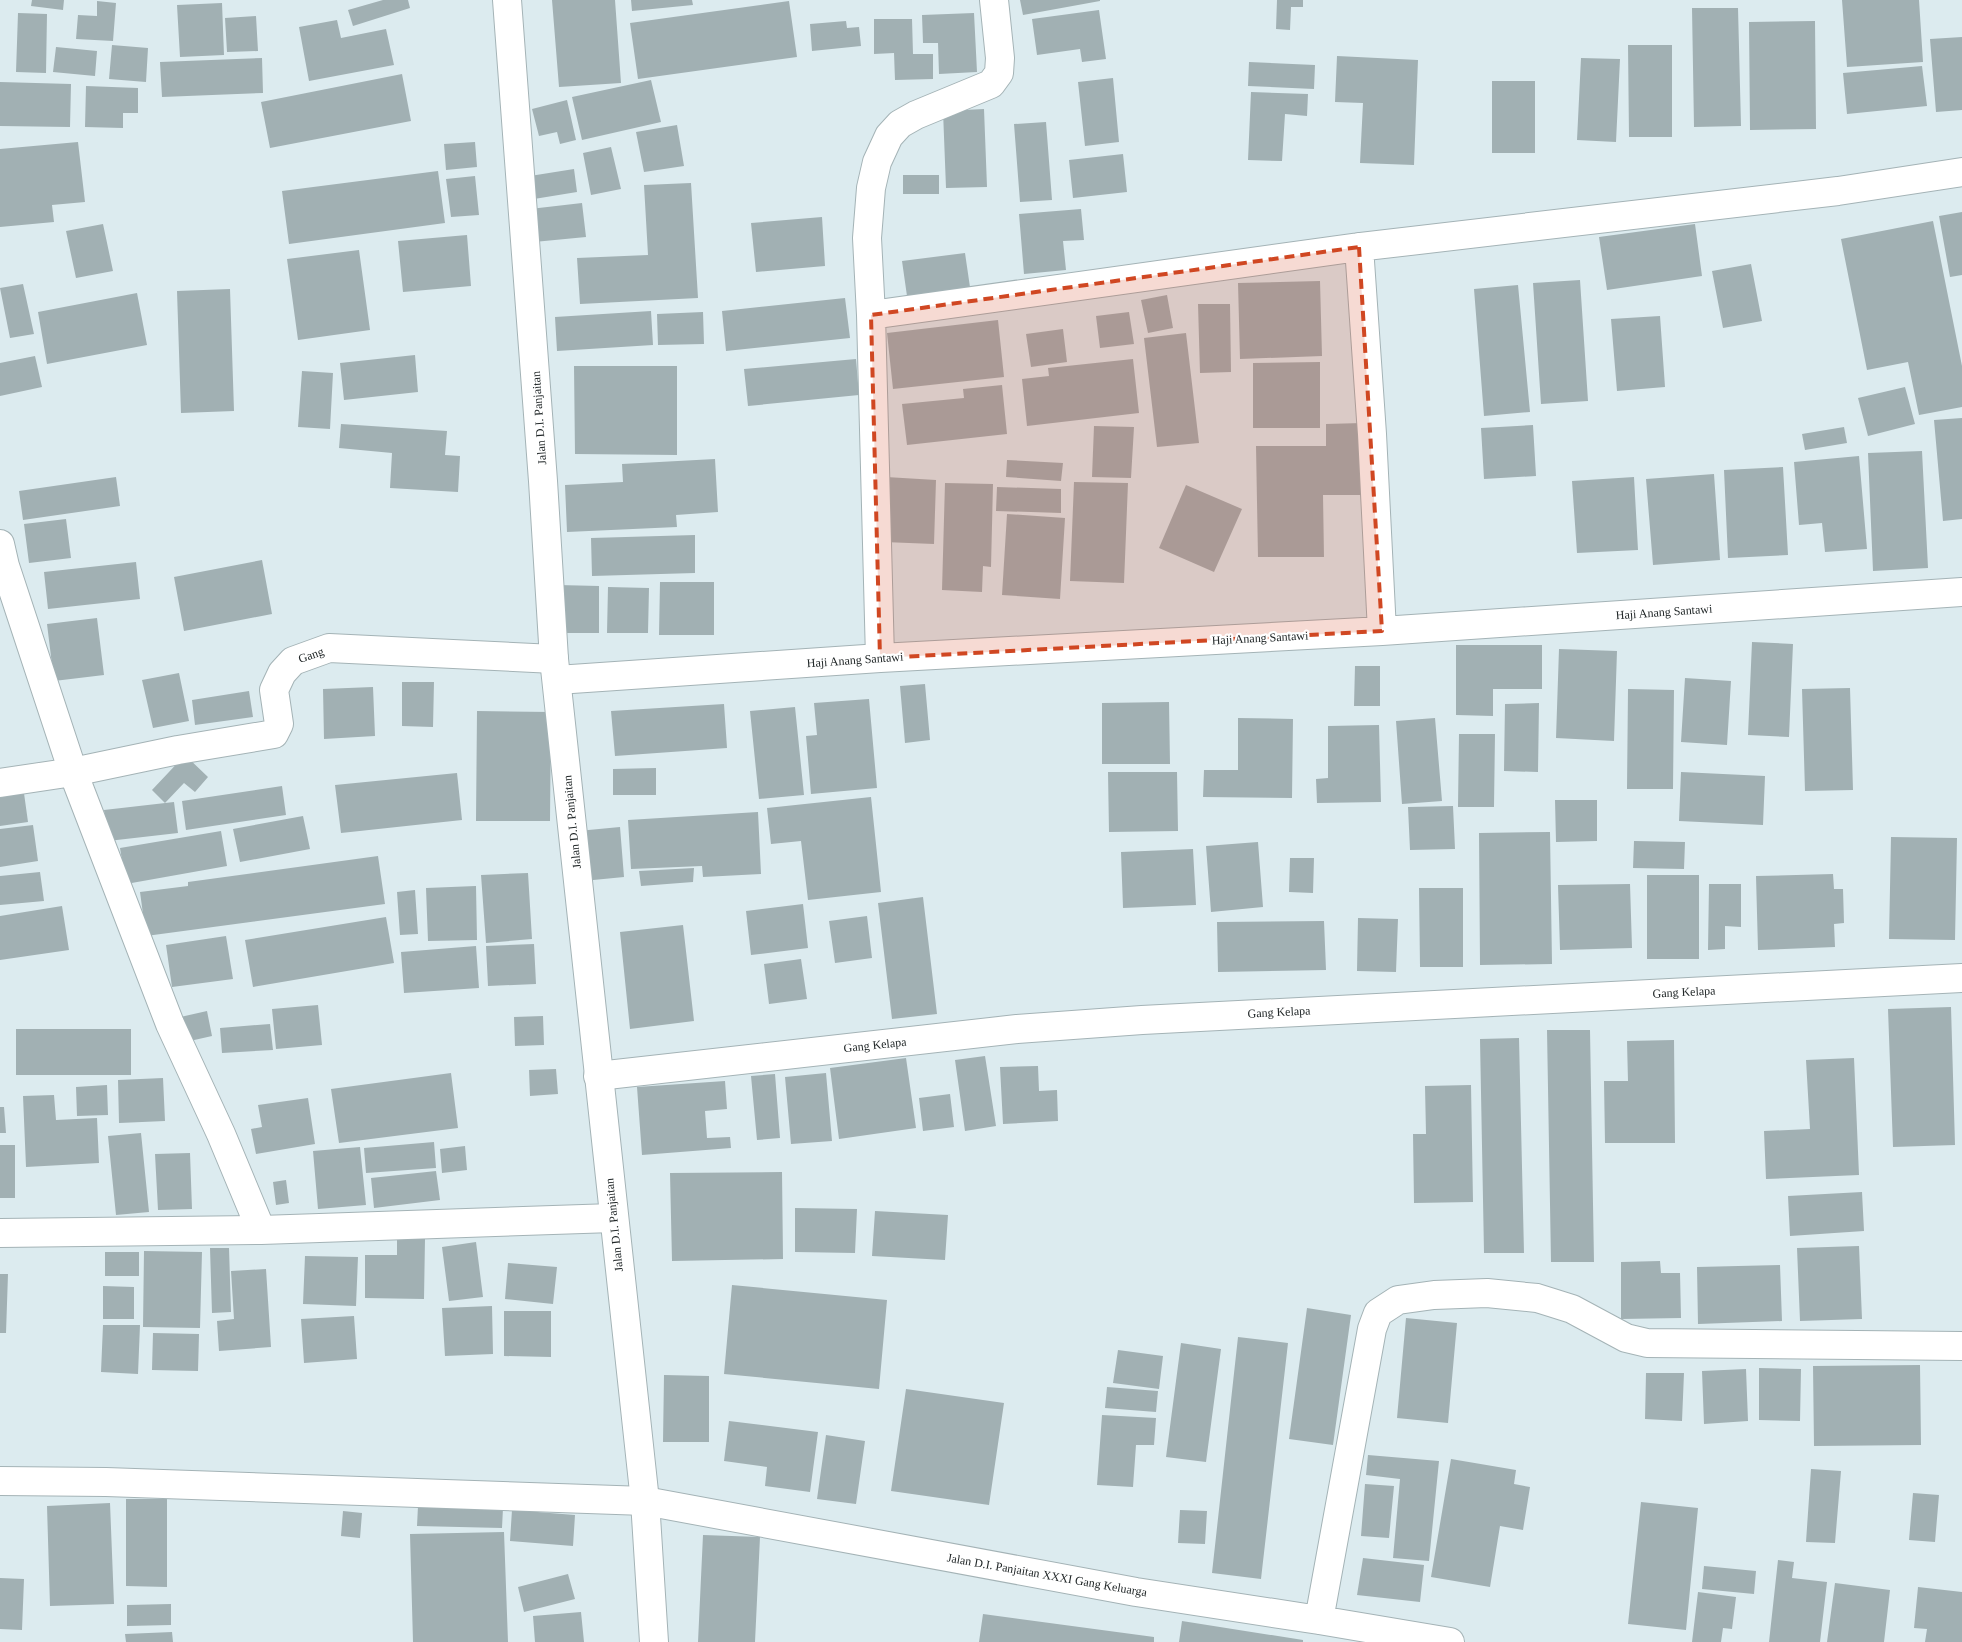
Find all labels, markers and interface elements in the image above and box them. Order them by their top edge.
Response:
street label: Jalan D.I. Panjaitan [529,371,549,465]
street label: Haji Anang Santawi [1615,602,1713,622]
street label: Haji Anang Santawi [1211,628,1309,648]
street label: Gang [296,644,326,666]
street label: Haji Anang Santawi [806,650,904,670]
street label: Jalan D.I. Panjaitan [560,775,584,869]
street label: Gang Kelapa [1652,983,1716,1001]
street label: Gang Kelapa [1247,1003,1311,1021]
street label: Gang Kelapa [843,1035,908,1055]
street label: Jalan D.I. Panjaitan [602,1178,626,1272]
street label: Jalan D.I. Panjaitan XXXI Gang Keluarga [946,1551,1149,1600]

